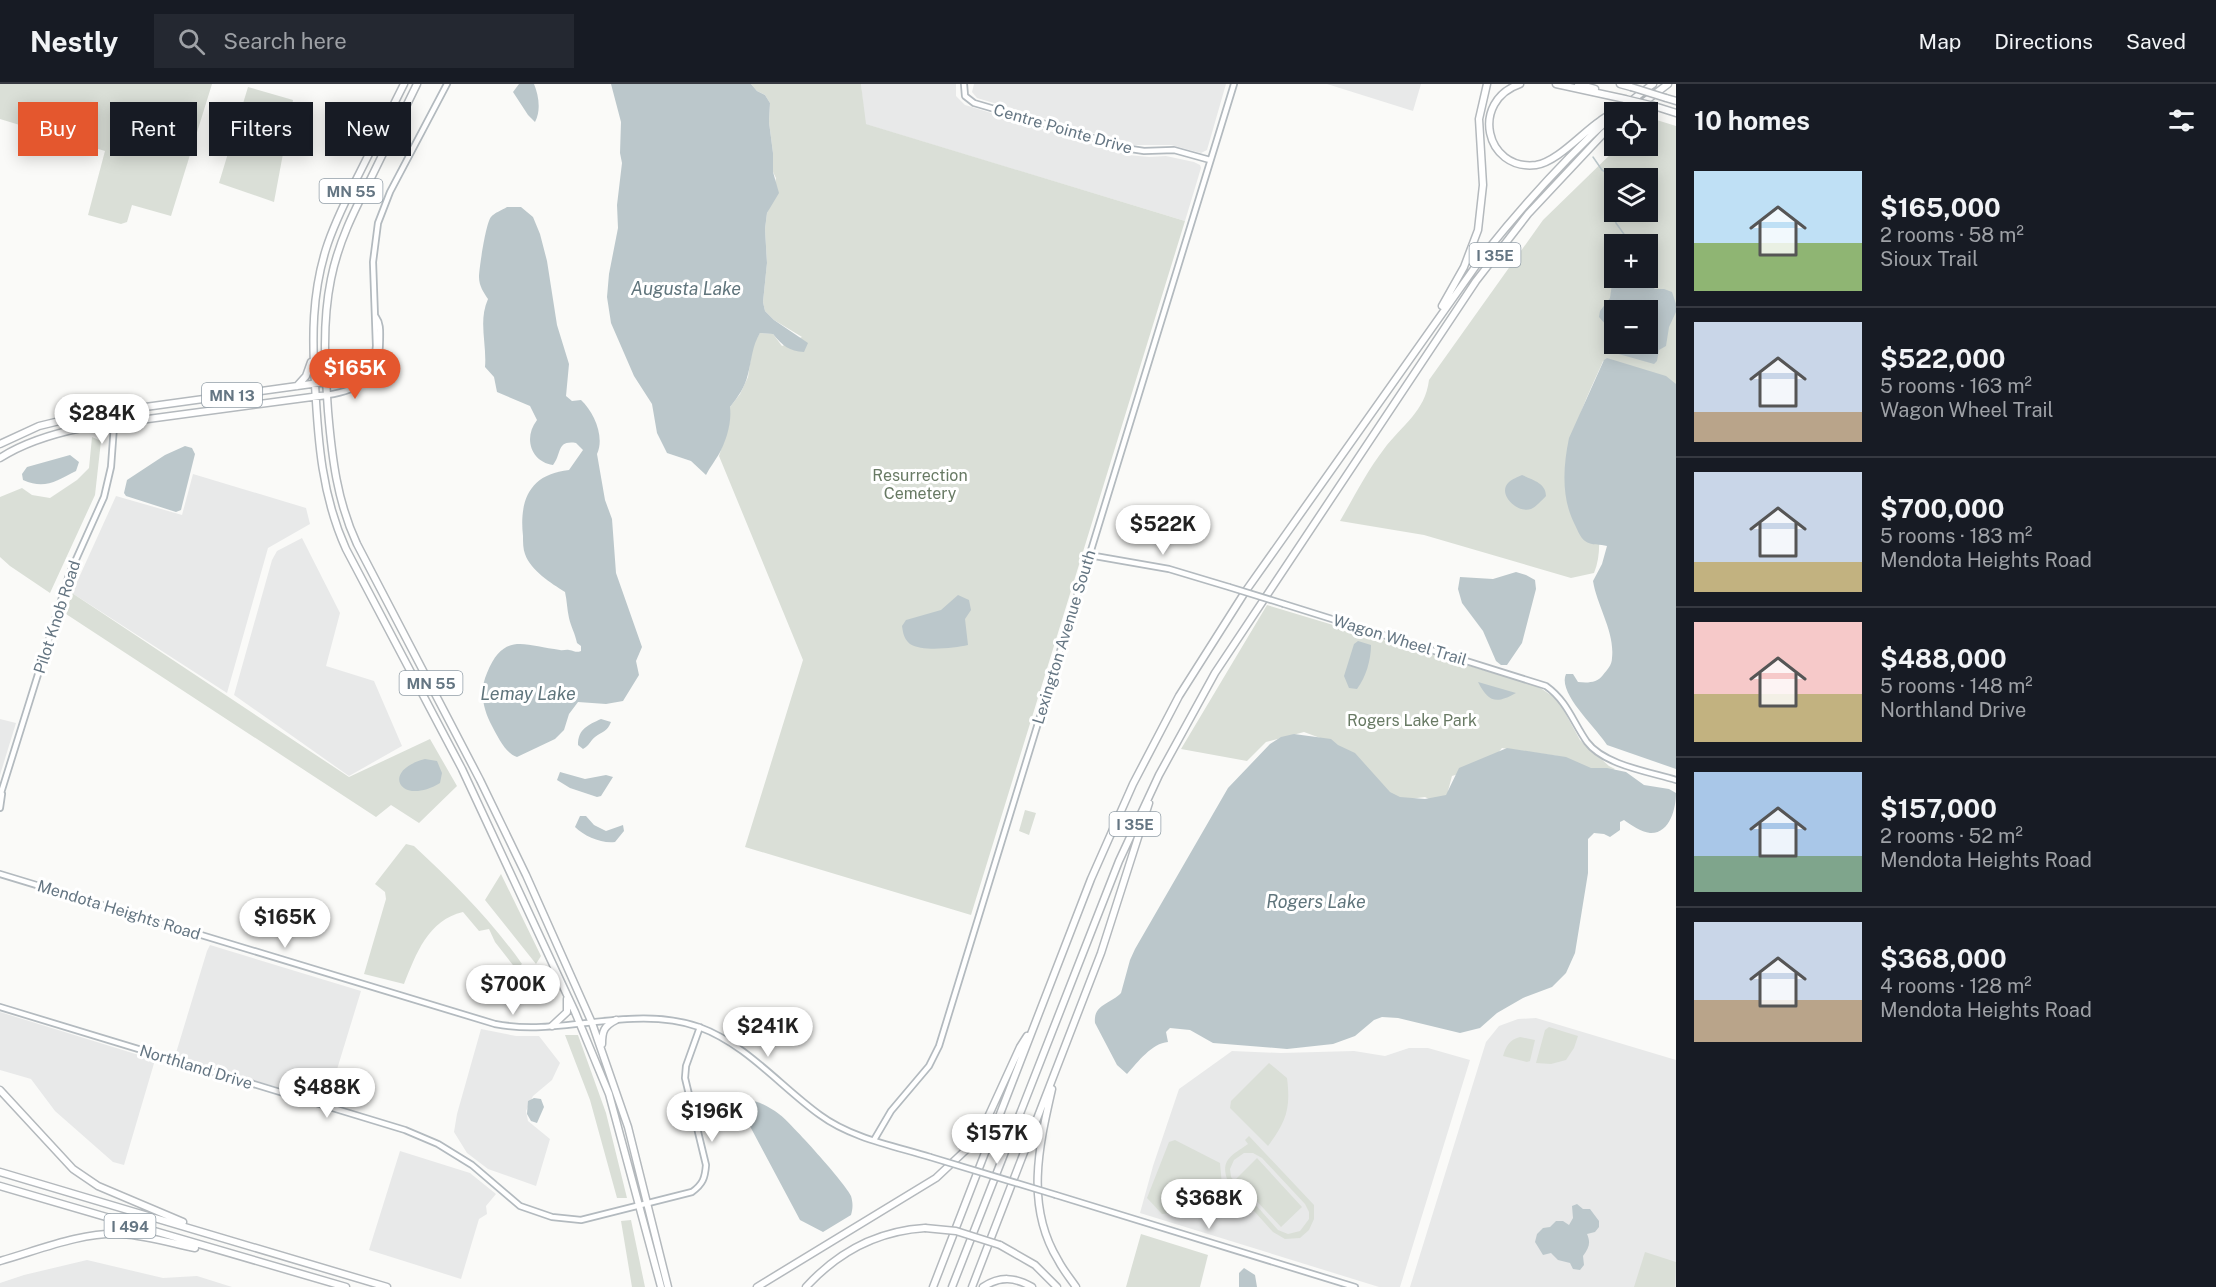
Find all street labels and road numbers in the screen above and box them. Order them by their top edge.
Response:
street label: Centre Pointe Drive [991,100,1135,158]
road number: MN 55 [320,179,382,203]
road number: I 35E [1470,243,1520,267]
road number: MN 13 [202,383,262,407]
street label: Lexington Avenue South [1028,548,1100,726]
street label: Pilot Knob Road [30,558,84,676]
street label: Wagon Wheel Trail [1331,611,1469,669]
road number: MN 55 [400,671,462,695]
road number: I 35E [1110,812,1160,836]
street label: Mendota Heights Road [35,876,203,944]
street label: Northland Drive [137,1041,255,1093]
road number: I 494 [104,1214,156,1238]

